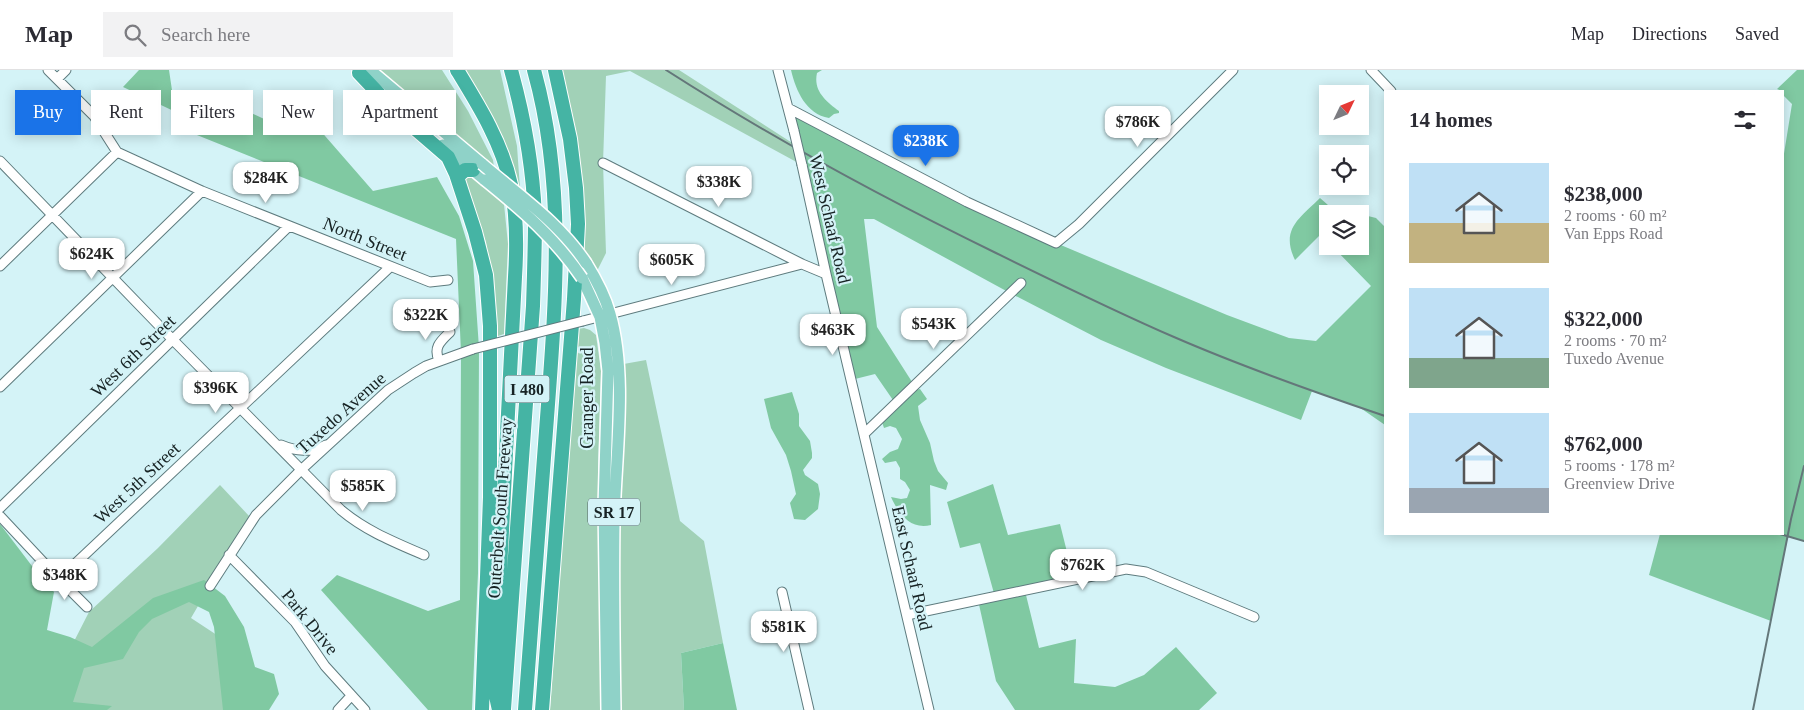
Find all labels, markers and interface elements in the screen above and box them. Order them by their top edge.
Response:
search box [103,12,453,57]
text: Map [25,21,73,47]
icon: search [121,21,149,49]
text: Search here [161,24,250,45]
text: Map [1571,24,1604,44]
text: Directions [1632,24,1707,44]
text: Saved [1735,24,1779,44]
north arrow [1319,85,1369,135]
map controls [1319,85,1369,255]
chip: Buy [15,90,81,135]
chip: Rent [91,90,161,135]
chip: Filters [171,90,253,135]
chip: New [263,90,333,135]
chip: Apartment [343,90,456,135]
pin: $786K [1103,106,1173,148]
icon: filters [1731,106,1759,134]
text: 14 homes [1409,108,1492,132]
text: $786K [1116,113,1160,130]
pin: $238K [891,124,961,167]
text: $238K [904,132,948,149]
button: locate [1319,145,1369,195]
street label: West Schaaf Road [805,153,855,285]
pin: $284K [231,162,301,204]
pin: $338K [684,166,754,208]
text: $284K [244,169,288,186]
text: $338K [697,173,741,190]
text: $238,000 [1564,182,1643,206]
icon: home [1449,183,1509,243]
button: layers [1319,205,1369,255]
text: 2 rooms · 60 m² [1564,207,1667,224]
street label: North Street [320,213,410,265]
text: Van Epps Road [1564,225,1663,242]
pin: $624K [57,238,127,280]
pin: $605K [637,244,707,286]
text: $624K [70,245,114,262]
text: $605K [650,251,694,268]
pin: $322K [391,298,461,341]
text: $322K [404,306,448,323]
text: $322,000 [1564,307,1643,331]
pin: $543K [899,308,969,350]
icon: home [1449,308,1509,368]
street label: West 6th Street [87,311,179,401]
pin: $463K [798,314,868,356]
text: $543K [912,315,956,332]
text: $463K [811,321,855,338]
text: 2 rooms · 70 m² [1564,332,1667,349]
street label: Granger Road [577,347,597,449]
text: Tuxedo Avenue [1564,350,1664,367]
street label: Tuxedo Avenue [293,368,390,458]
pin: $396K [181,372,251,414]
road number: I 480 [504,376,550,402]
text: $396K [194,379,238,396]
street label: Outerbelt South Freeway [484,417,516,599]
text: $762,000 [1564,432,1643,456]
icon: home [1449,433,1509,493]
street label: West 5th Street [90,438,184,528]
text: 5 rooms · 178 m² [1564,457,1675,474]
pin: $585K [328,470,398,512]
text: Greenview Drive [1564,475,1675,492]
text: $585K [341,477,385,494]
road number: SR 17 [588,498,640,526]
street label: East Schaaf Road [888,504,936,632]
pin: $762K [1048,548,1118,591]
text: $762K [1061,556,1105,573]
pin: $348K [30,558,100,601]
text: $348K [43,566,87,583]
street label: Park Drive [278,585,342,659]
pin: $581K [749,610,819,653]
text: $581K [762,618,806,635]

